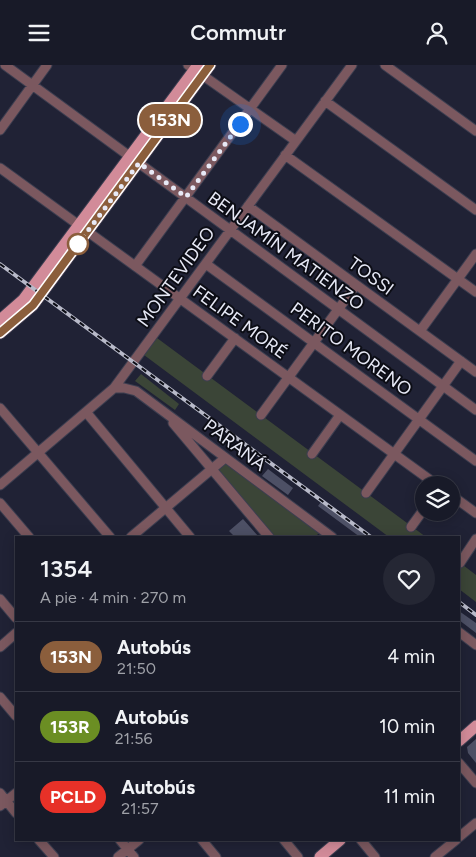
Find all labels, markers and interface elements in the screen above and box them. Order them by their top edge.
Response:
icon: menu [25,19,53,47]
text: Commutr [190,19,286,46]
icon: person [423,19,451,47]
line badge: 153N [135,104,205,136]
text: 153N [149,109,191,131]
your location [228,112,253,137]
street label: BENJAMÍN MATIENZO [204,187,368,315]
street label: MONTEVIDEO [132,223,220,331]
unlabelled marker [67,233,89,255]
street label: TOSSI [344,252,398,300]
street label: FELIPE MORÉ [189,280,291,364]
street label: PERITO MORENO [286,298,416,400]
street label: PARANÁ [200,414,270,476]
map controls [415,476,460,521]
button: layers [415,476,460,521]
button: heart [383,553,435,605]
text: 1354 [40,554,92,583]
text: A pie · 4 min · 270 m [40,588,186,607]
text: Autobús [117,636,191,659]
text: 4 min [387,645,435,668]
text: 153N [50,646,92,668]
text: 21:50 [117,659,156,678]
text: Autobús [115,706,189,729]
text: 10 min [379,715,435,738]
text: 153R [50,716,90,738]
text: 21:56 [115,729,153,748]
text: Autobús [121,776,195,799]
text: 11 min [383,785,435,808]
text: PCLD [50,786,96,808]
text: 21:57 [121,799,159,818]

